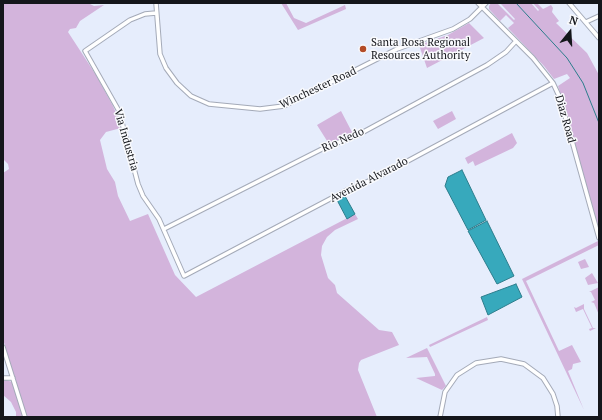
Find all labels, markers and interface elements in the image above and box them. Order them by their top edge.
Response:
north arrow [550,12,590,52]
text: N [568,13,580,29]
place label: Santa Rosa Regional Resources Authority [371,36,470,62]
marker: Santa Rosa Regional Resources Authority [358,44,368,54]
street label: Winchester Road [278,64,358,112]
street label: Diaz Road [552,94,578,144]
street label: Via Industria [111,108,141,172]
street label: Rio Nedo [320,125,366,155]
street label: Avenida Alvarado [328,155,410,205]

